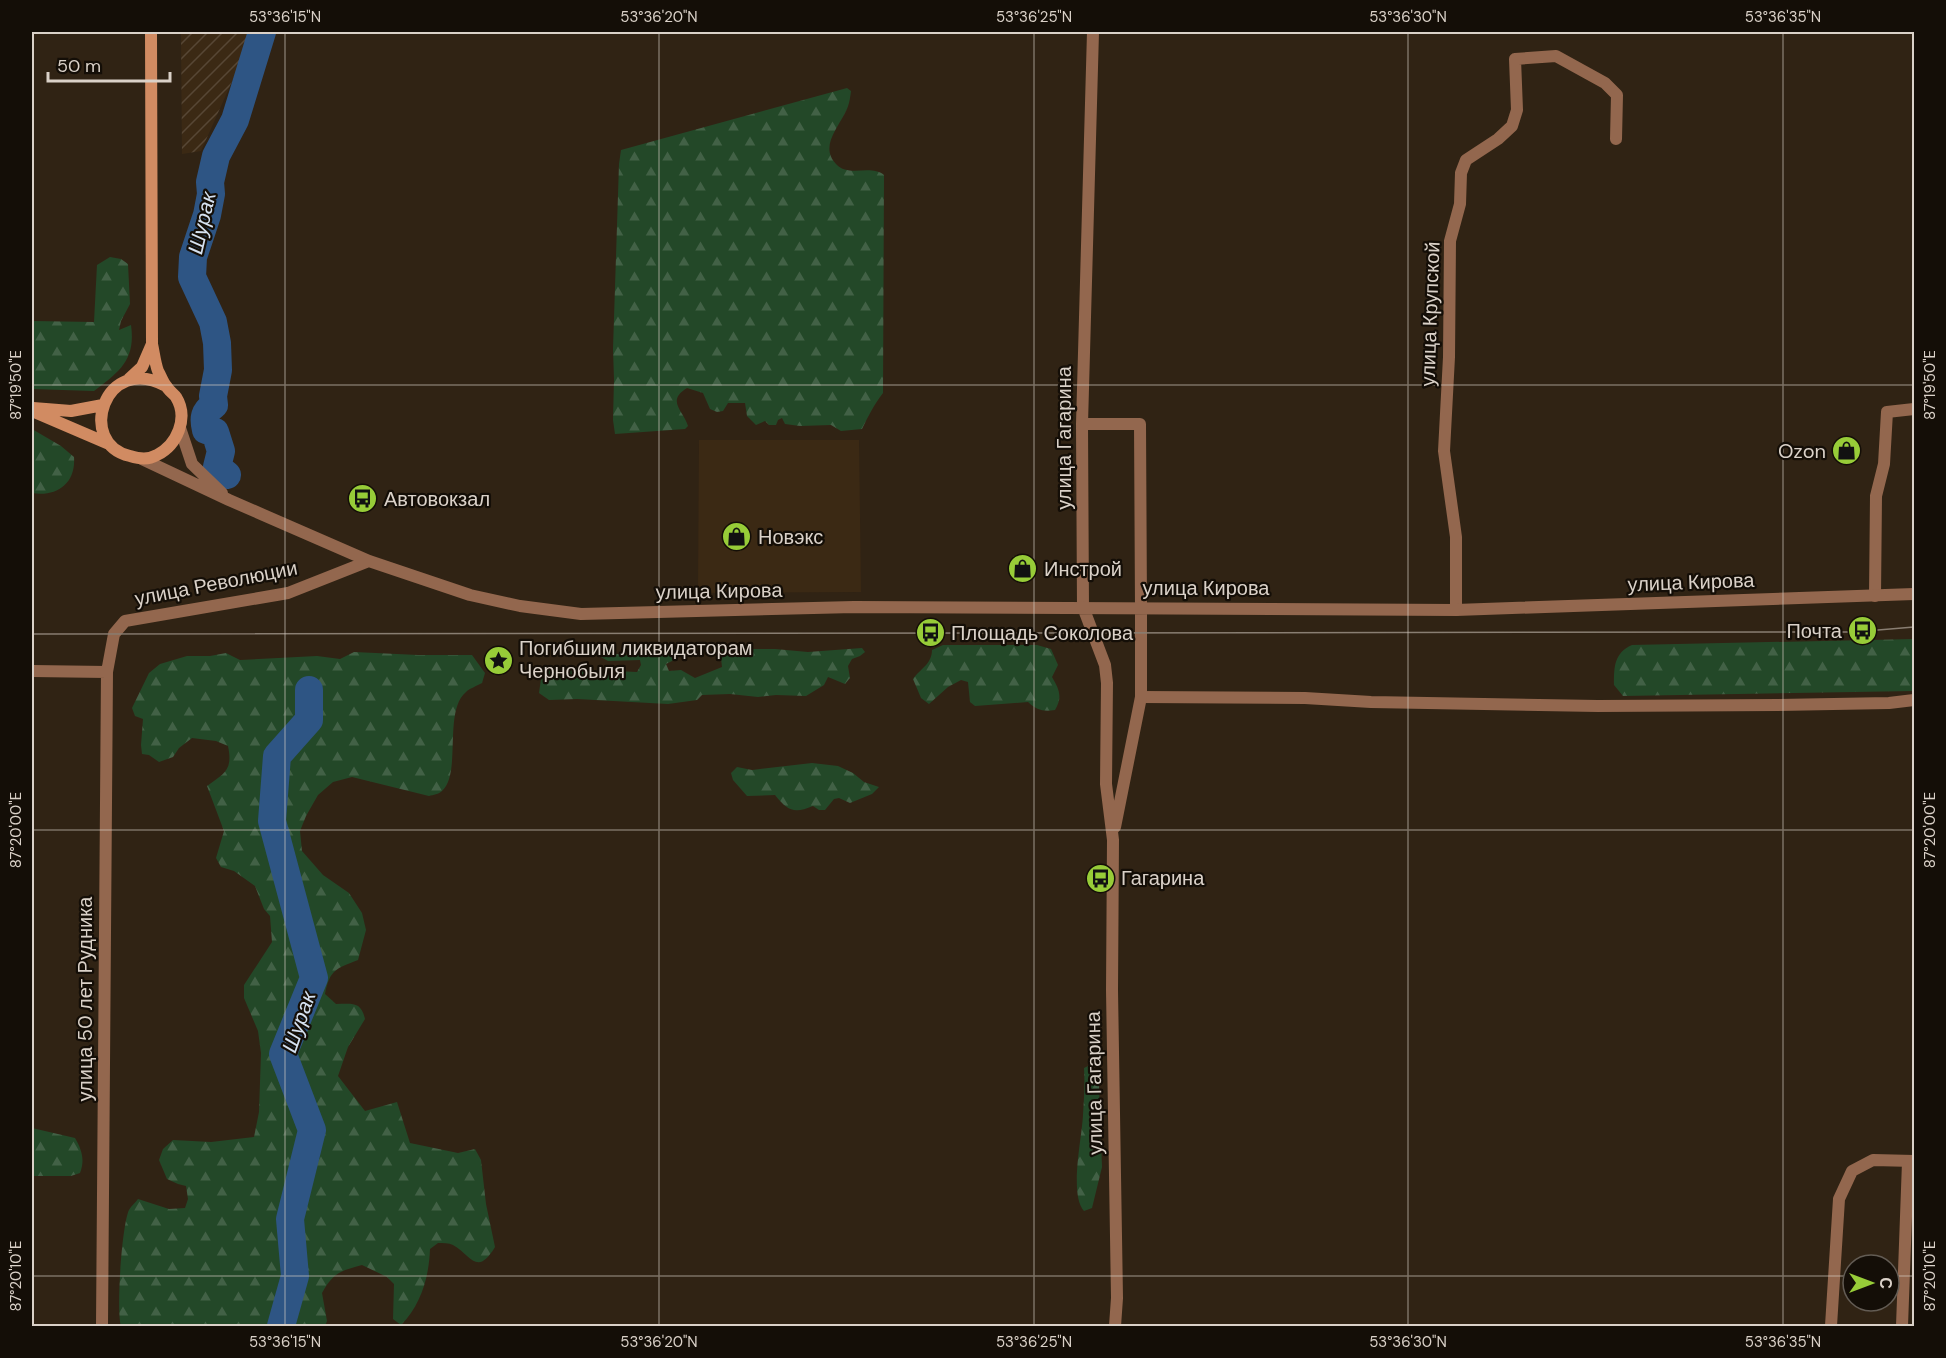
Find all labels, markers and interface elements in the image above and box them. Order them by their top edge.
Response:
text: 53°36'15"N [249,7,321,27]
text: 53°36'20"N [620,7,698,27]
text: 53°36'25"N [996,7,1072,27]
text: 53°36'30"N [1369,7,1447,27]
text: 53°36'35"N [1745,7,1821,27]
scale bar [48,45,170,83]
text: 50 m [57,54,101,78]
water label: Шурак [181,188,223,257]
street label: улица Крупской [1414,241,1446,387]
text: 87°19'50"E [6,350,26,420]
text: 87°19'50"E [1920,350,1940,420]
street label: улица Гагарина [1051,365,1077,510]
shop icon: Ozon [1831,435,1863,467]
place label: Ozon [1778,438,1826,464]
bus stop icon: Автовокзал [347,483,379,515]
place label: Автовокзал [384,486,490,512]
shop icon: Новэкс [721,521,753,553]
place label: Новэкс [758,524,823,550]
shop icon: Инстрой [1007,553,1039,585]
street label: улица Революции [132,554,300,612]
place label: Инстрой [1044,556,1122,582]
street label: улица Кирова [1627,567,1756,597]
street label: улица Кирова [1143,575,1270,601]
street label: улица Кирова [655,577,784,605]
bus stop icon: Почта [1847,615,1879,647]
bus stop icon: Площадь Соколова [914,617,946,649]
place label: Почта [1786,618,1843,644]
place label: Площадь Соколова [951,620,1134,646]
place label: Погибшим ликвидаторам Чернобыля [519,635,753,684]
place icon: Погибшим ликвидаторам Чернобыля [482,644,514,676]
text: 87°20'00"E [6,792,26,868]
text: 87°20'00"E [1920,792,1940,868]
bus stop icon: Гагарина [1084,862,1116,894]
place label: Гагарина [1121,865,1205,891]
street label: улица 50 лет Рудника [72,896,98,1102]
water label: Шурак [275,987,323,1056]
street label: улица Гагарина [1080,1010,1108,1155]
text: 87°20'10"E [6,1241,26,1311]
text: 87°20'10"E [1920,1241,1940,1311]
north arrow [1841,1253,1901,1313]
text: С [1875,1277,1896,1289]
text: 53°36'15"N [249,1332,321,1352]
text: 53°36'20"N [620,1332,698,1352]
text: 53°36'25"N [996,1332,1072,1352]
text: 53°36'30"N [1369,1332,1447,1352]
text: 53°36'35"N [1745,1332,1821,1352]

